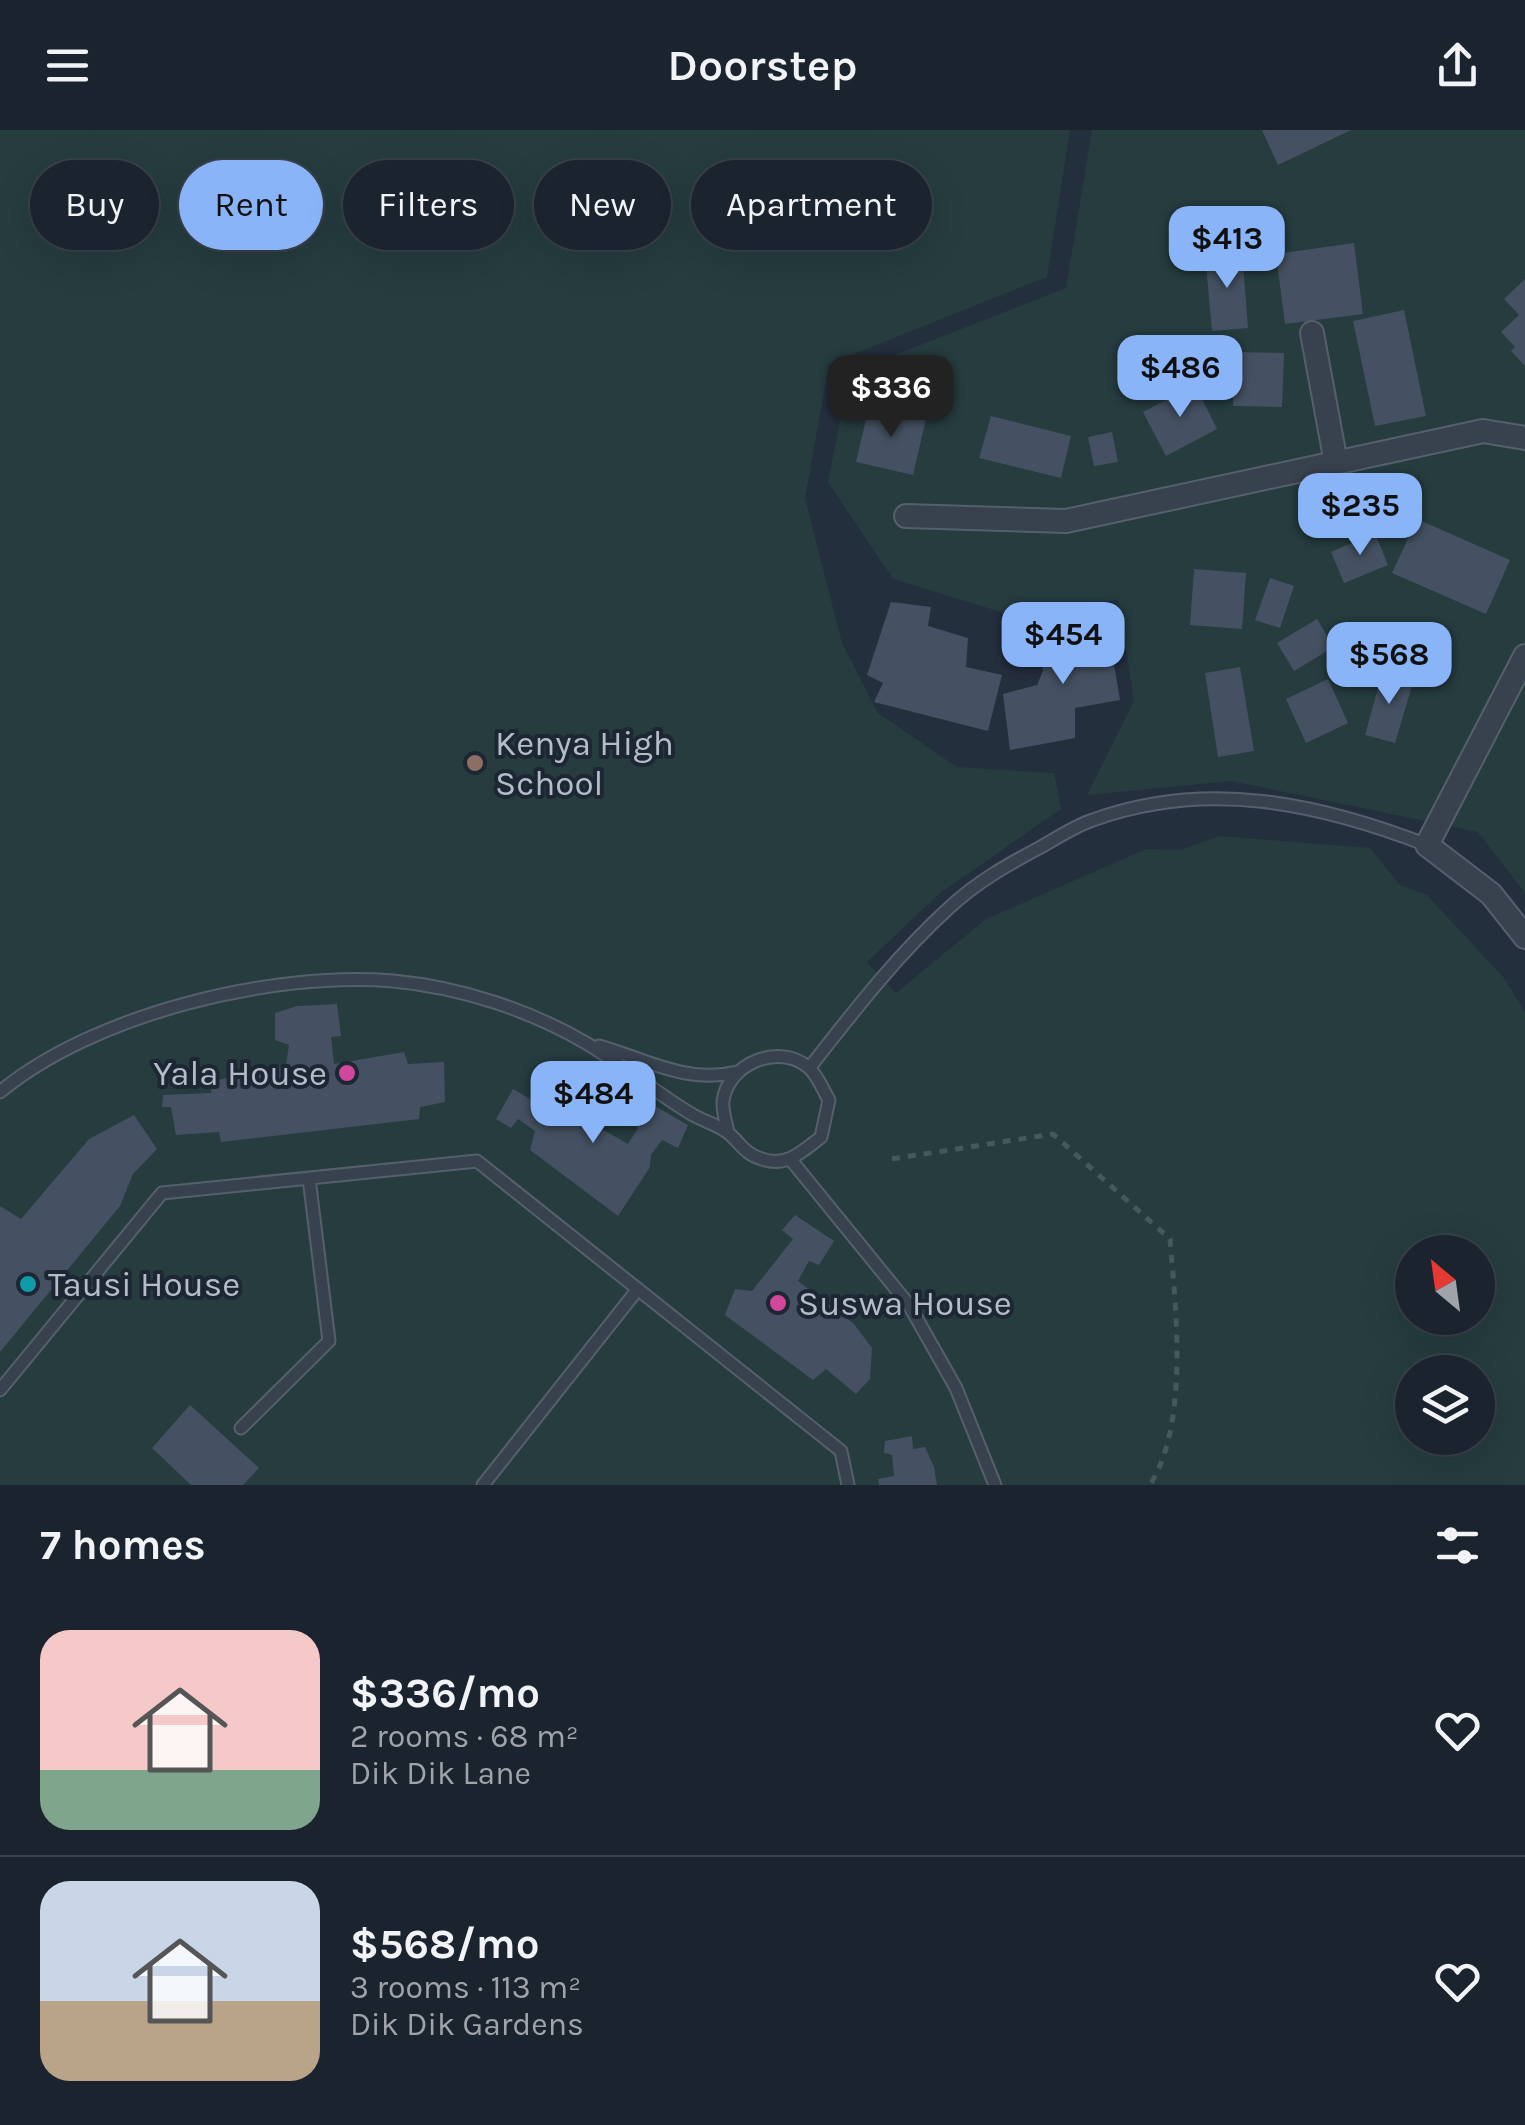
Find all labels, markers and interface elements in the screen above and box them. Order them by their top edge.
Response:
icon: menu [40,38,95,93]
icon: share [1430,38,1485,93]
text: Doorstep [667,39,858,91]
chip: Buy [30,160,159,250]
chip: Rent [179,160,323,250]
chip: Filters [343,160,514,250]
chip: New [534,160,671,250]
chip: Apartment [691,160,932,250]
pin: $413 [1168,206,1286,291]
text: $413 [1191,220,1263,257]
pin: $486 [1121,335,1239,420]
text: $486 [1139,349,1221,386]
pin: $336 [832,355,950,440]
text: $336 [850,369,932,406]
pin: $235 [1301,473,1419,558]
text: $235 [1320,487,1400,524]
pin: $454 [1004,602,1122,687]
text: $454 [1024,616,1102,653]
pin: $568 [1330,622,1448,707]
text: $568 [1349,636,1429,673]
place label: Kenya High School [495,723,674,804]
marker: Kenya High School [464,752,486,774]
place label: Yala House [153,1053,327,1094]
pin: $484 [534,1061,652,1146]
marker: Yala House [336,1062,358,1084]
text: $484 [553,1075,633,1112]
north arrow [1395,1235,1495,1335]
map controls [1395,1235,1495,1455]
place label: Tausi House [48,1264,240,1305]
marker: Tausi House [17,1273,39,1295]
place label: Suswa House [798,1283,1012,1324]
marker: Suswa House [767,1292,789,1314]
button: layers [1395,1355,1495,1455]
icon: filters [1430,1518,1485,1573]
text: 7 homes [40,1520,206,1570]
text: $336/mo [350,1668,540,1718]
icon: home [120,1670,240,1790]
icon: heart [1430,1703,1485,1758]
text: 2 rooms · 68 m² [350,1718,579,1755]
text: Dik Dik Lane [350,1755,531,1792]
text: $568/mo [350,1919,539,1969]
icon: home [120,1921,240,2041]
icon: heart [1430,1954,1485,2009]
text: 3 rooms · 113 m² [350,1969,581,2006]
text: Dik Dik Gardens [350,2006,584,2043]

